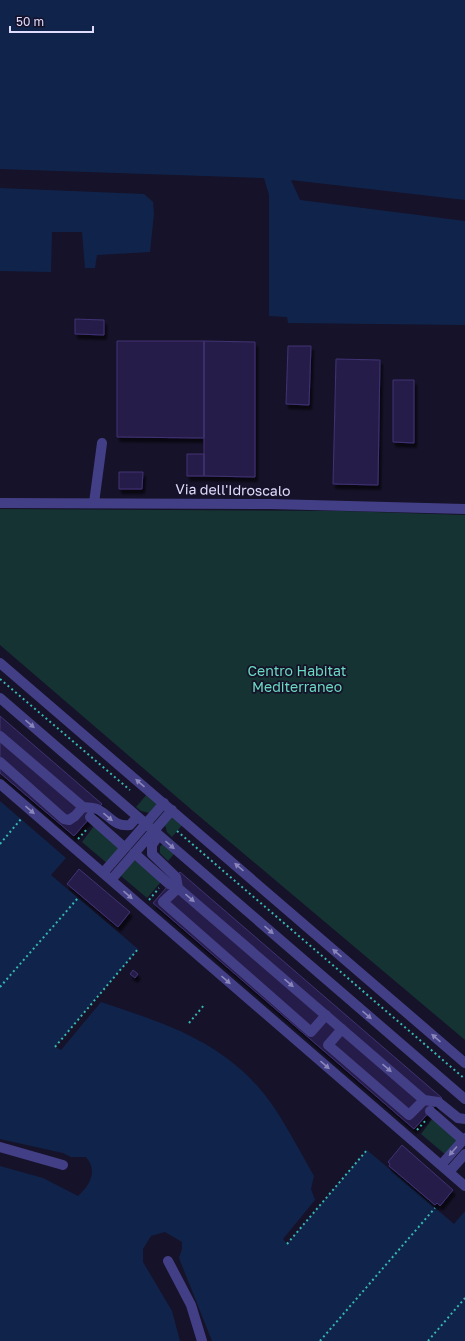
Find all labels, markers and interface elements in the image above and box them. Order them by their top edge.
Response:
scale bar [10,8,93,34]
text: 50 m [16,14,44,29]
street label: Via dell'Idroscalo [175,480,291,499]
park label: Centro Habitat Mediterraneo [248,662,346,695]
one-way arrow [24,719,35,728]
one-way arrow [135,778,146,787]
one-way arrow [24,805,35,814]
one-way arrow [102,813,113,822]
one-way arrow [165,841,176,850]
one-way arrow [234,863,244,872]
one-way arrow [123,890,133,899]
one-way arrow [185,894,196,903]
one-way arrow [264,925,274,934]
one-way arrow [332,948,343,957]
one-way arrow [221,975,232,984]
one-way arrow [284,978,294,988]
one-way arrow [362,1010,373,1019]
one-way arrow [430,1033,441,1042]
one-way arrow [319,1060,330,1069]
one-way arrow [382,1063,393,1072]
one-way arrow [449,1146,458,1157]

